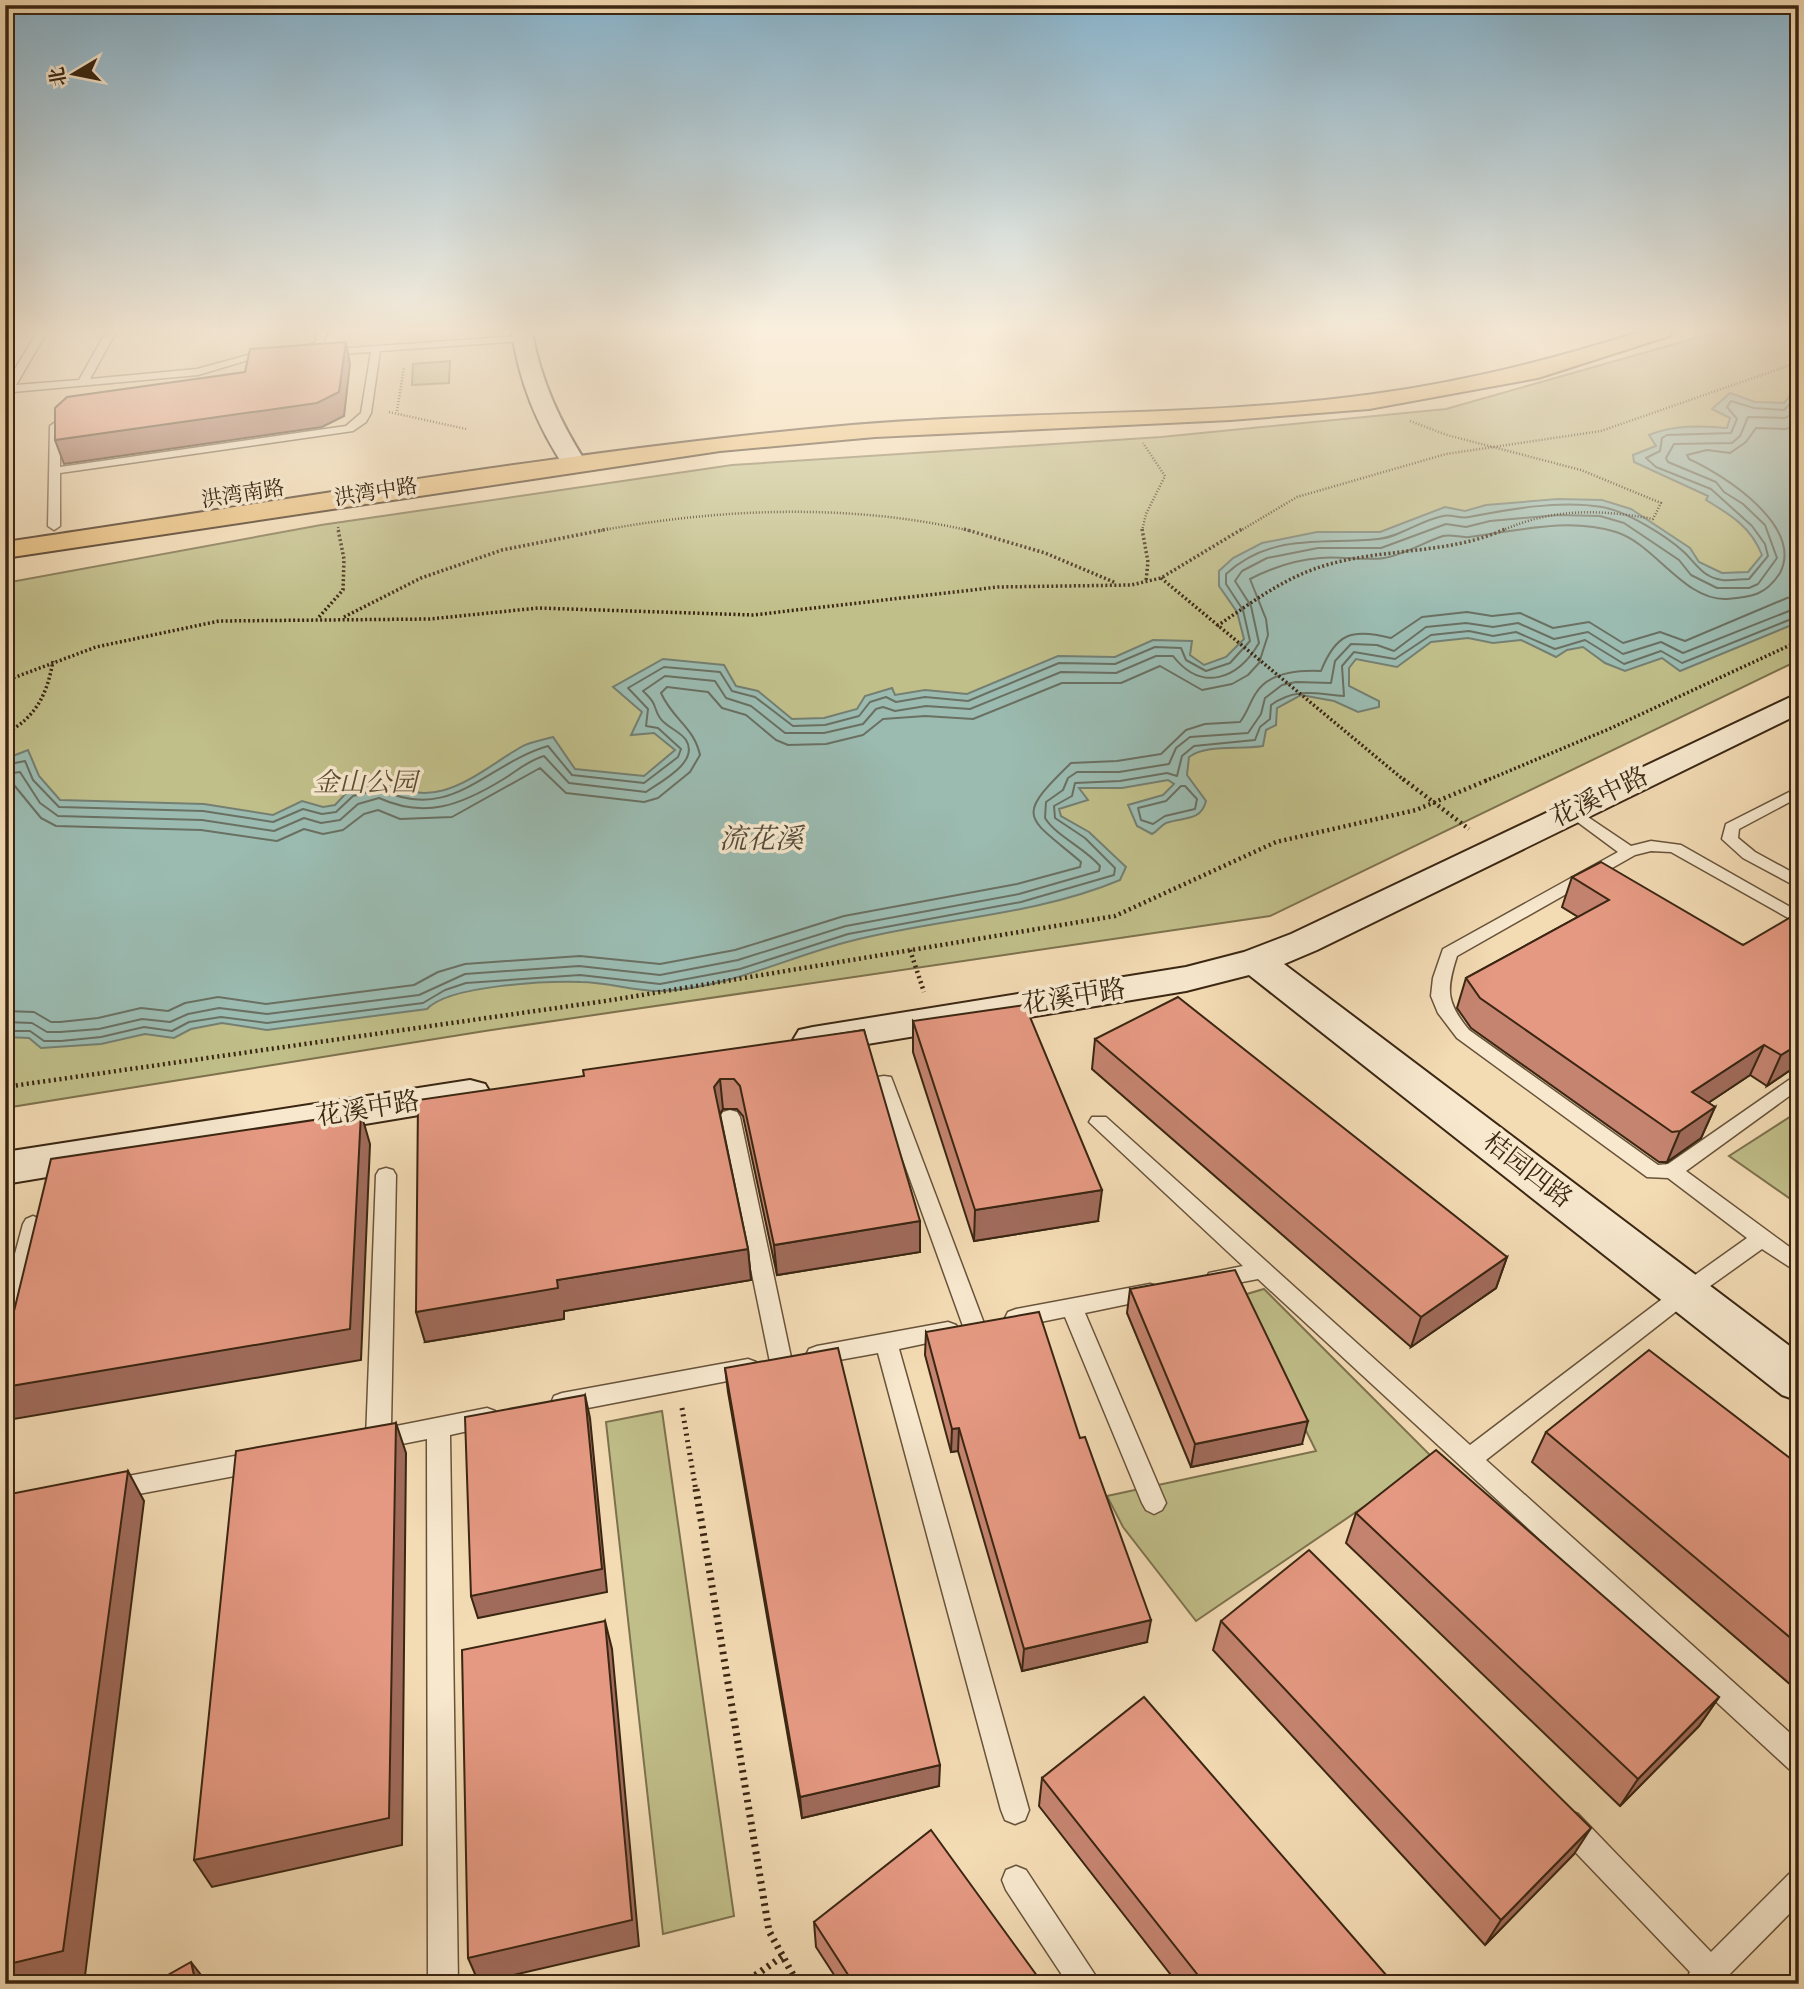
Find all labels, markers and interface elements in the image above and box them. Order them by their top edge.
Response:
north arrow [38,38,108,108]
text: 北 [45,65,74,88]
street label: 洪湾中路 [332,472,420,514]
street label: 洪湾南路 [199,474,287,516]
street label: 花溪中路 [1545,759,1655,837]
park label: 金山公园 [313,766,421,802]
water label: 流花溪 [719,821,806,860]
street label: 花溪中路 [1020,972,1128,1024]
street label: 花溪中路 [314,1084,422,1136]
street label: 桔园四路 [1475,1125,1579,1217]

